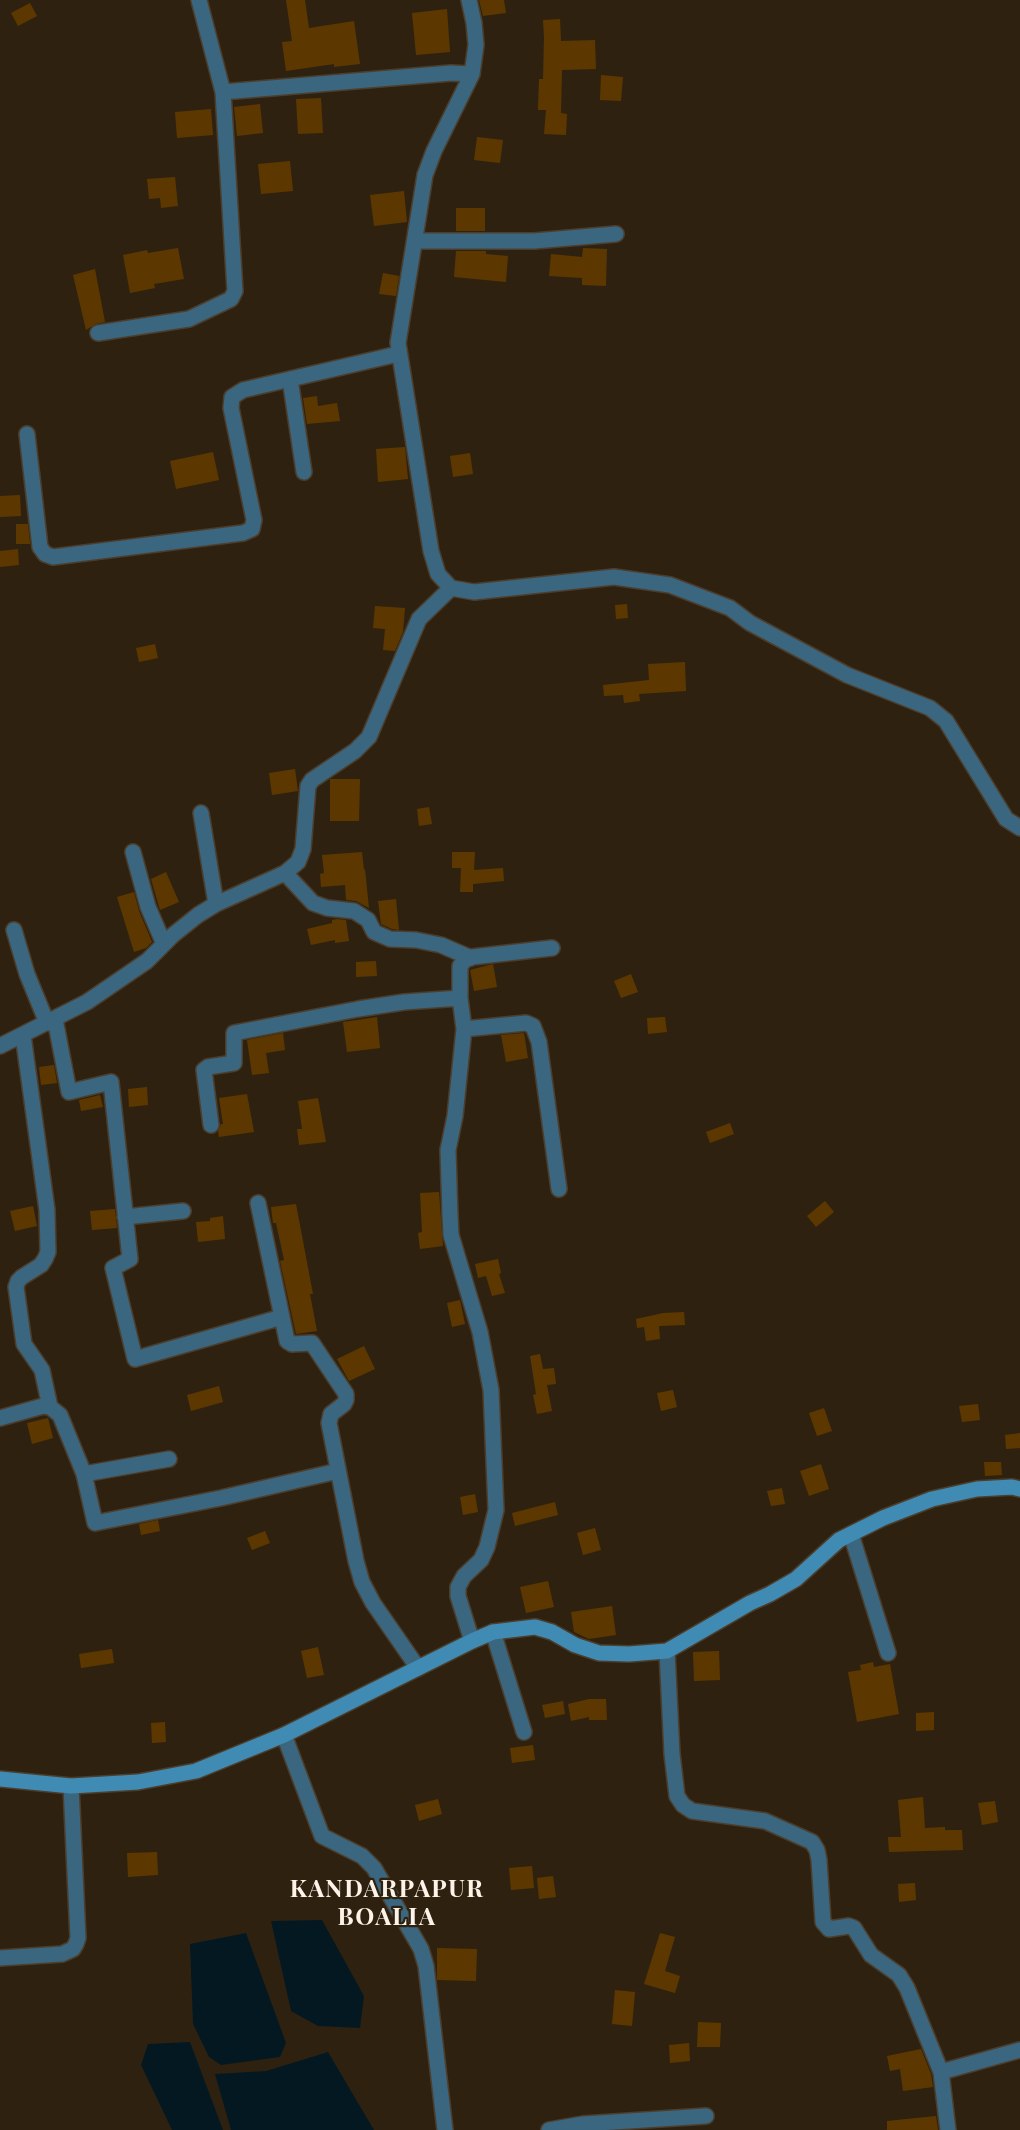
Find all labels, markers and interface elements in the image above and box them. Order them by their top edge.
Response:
district label: KANDARPAPUR BOALIA [290,1876,484,1932]

